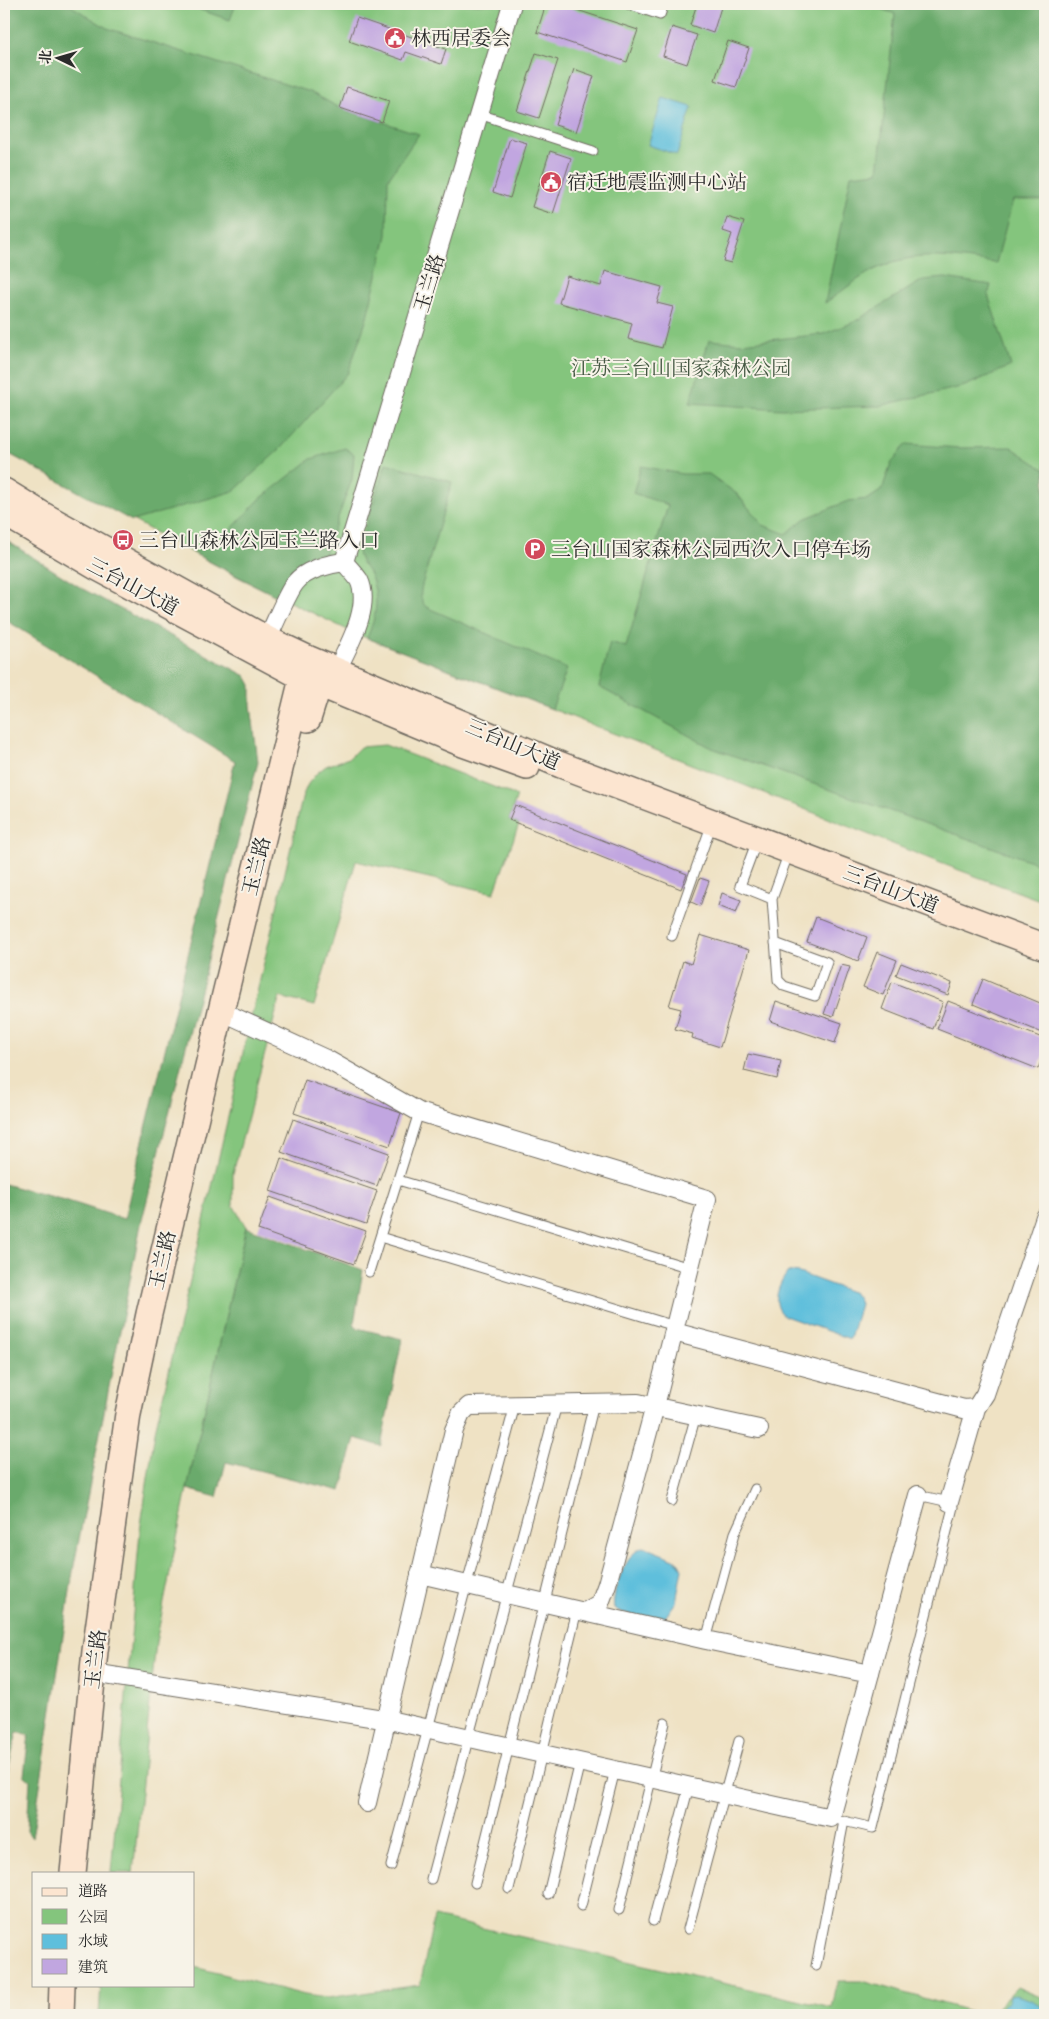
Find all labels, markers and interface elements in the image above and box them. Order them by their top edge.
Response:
public building icon: 林西居委会 [383,26,407,50]
place label: 林西居委会 [411,27,511,52]
north arrow [32,32,82,82]
text: 北 [36,49,56,65]
public building icon: 宿迁地震监测中心站 [539,170,563,194]
place label: 宿迁地震监测中心站 [567,171,747,196]
street label: 玉兰路 [410,251,451,316]
park label: 江苏三台山国家森林公园 [571,357,791,382]
bus stop icon: 三台山森林公园玉兰路入口 [111,528,135,552]
place label: 三台山森林公园玉兰路入口 [139,529,379,554]
parking icon: 三台山国家森林公园西次入口停车场 [523,537,547,561]
place label: 三台山国家森林公园西次入口停车场 [551,538,871,563]
street label: 三台山大道 [82,553,182,622]
street label: 三台山大道 [462,714,563,776]
street label: 玉兰路 [238,834,277,898]
street label: 三台山大道 [839,861,942,920]
street label: 玉兰路 [145,1228,182,1292]
street label: 玉兰路 [80,1628,113,1690]
legend [32,1872,195,1986]
text: 道路 [78,1882,108,1901]
text: 公园 [78,1908,108,1927]
text: 水域 [78,1932,108,1951]
text: 建筑 [78,1958,108,1977]

